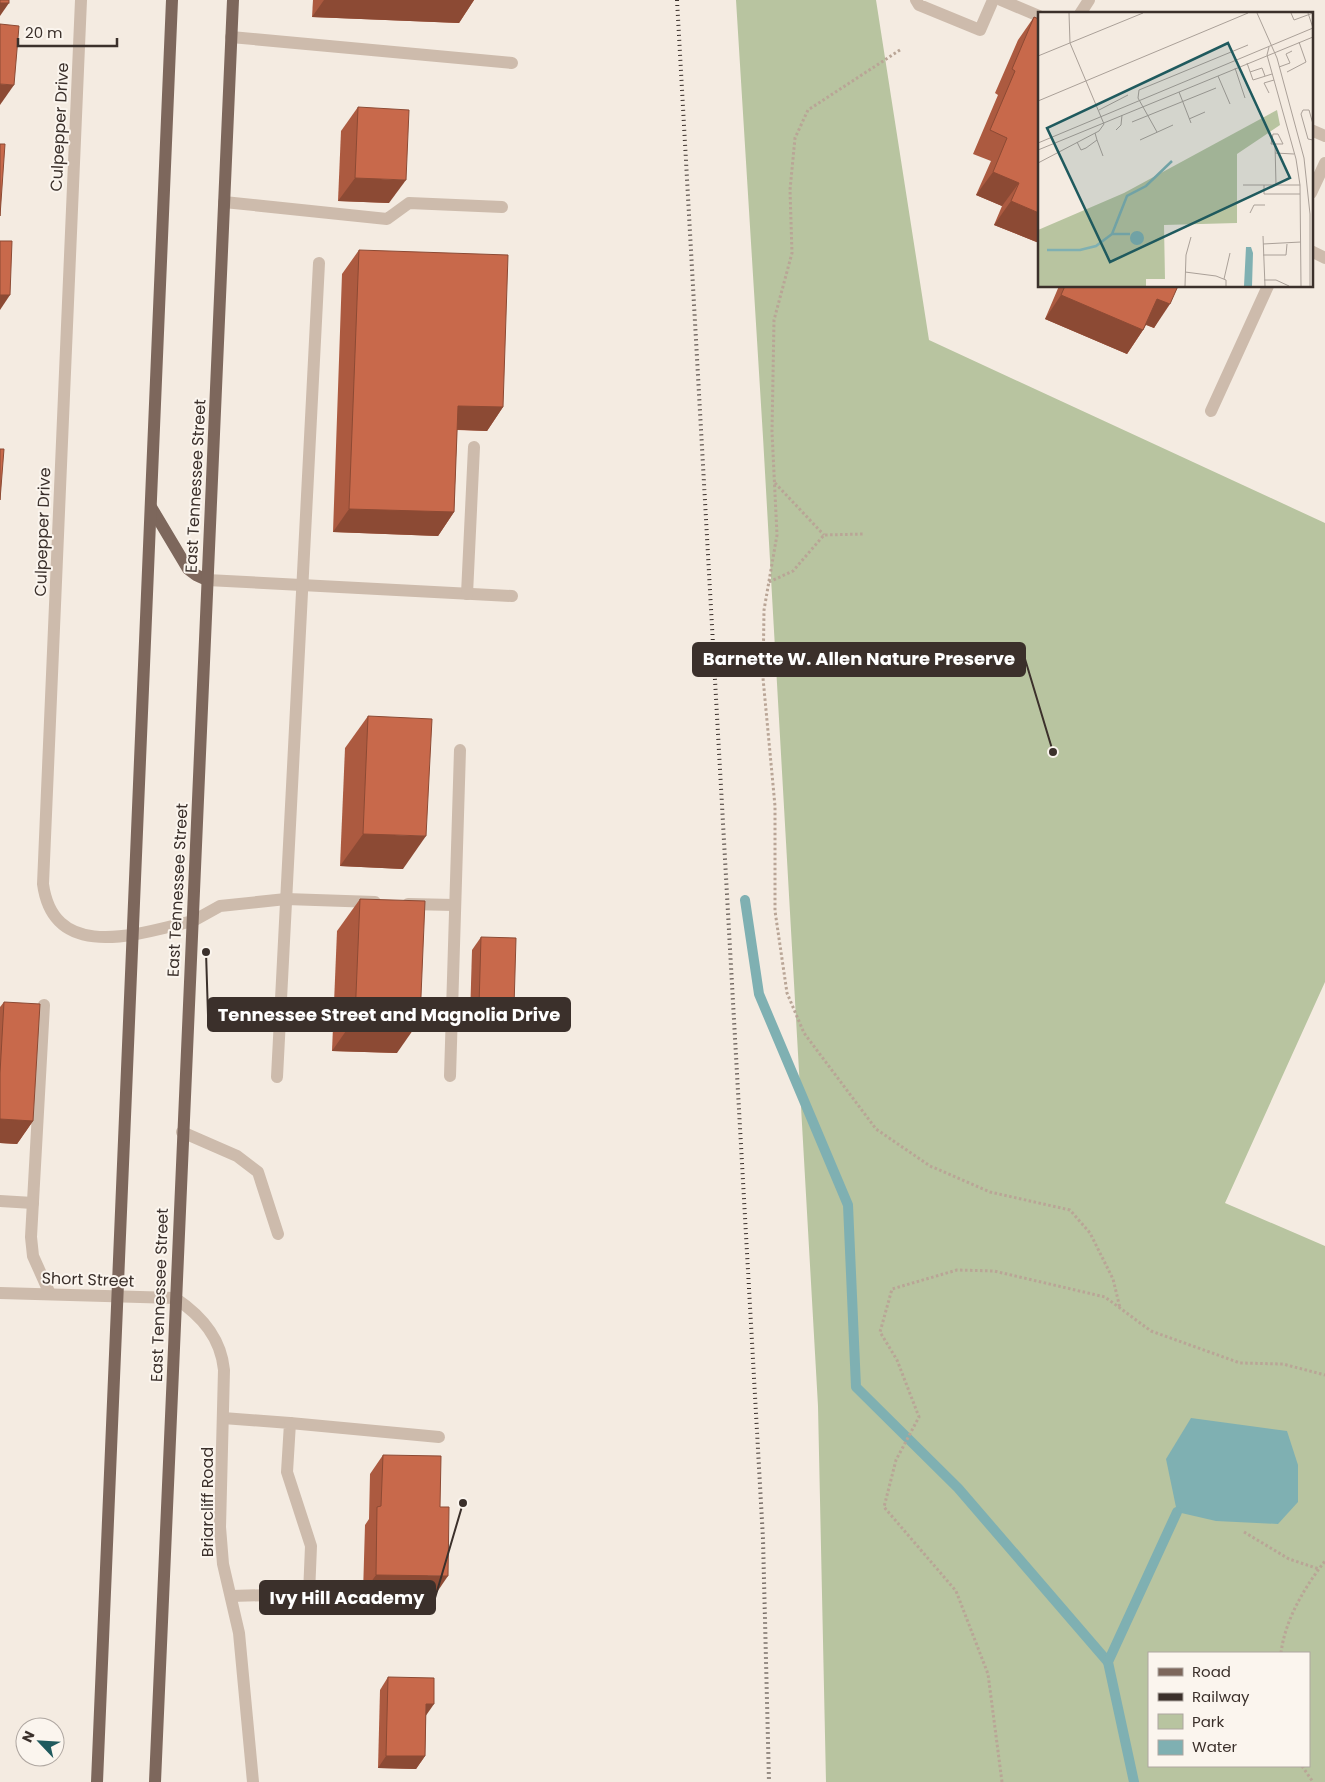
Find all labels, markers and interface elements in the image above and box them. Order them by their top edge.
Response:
inset map [1038,12,1312,288]
scale bar [18,15,116,47]
text: 20 m [25,22,63,43]
street label: Culpepper Drive [45,62,74,192]
street label: East Tennessee Street [179,398,212,574]
street label: Culpepper Drive [29,467,56,597]
callout: Barnette W. Allen Nature Preserve [693,643,1025,676]
text: Barnette W. Allen Nature Preserve [703,646,1015,671]
street label: East Tennessee Street [161,802,194,978]
callout: Tennessee Street and Magnolia Drive [208,998,570,1031]
text: Tennessee Street and Magnolia Drive [218,1002,560,1027]
street label: East Tennessee Street [145,1207,174,1382]
street label: Short Street [41,1266,135,1293]
street label: Briarcliff Road [196,1447,219,1557]
callout: Ivy Hill Academy [260,1581,435,1614]
text: Ivy Hill Academy [270,1585,425,1610]
legend [1148,1652,1310,1767]
text: Road [1192,1661,1231,1682]
text: Railway [1192,1686,1250,1707]
text: Park [1192,1711,1224,1732]
north arrow [15,1717,65,1767]
text: N [17,1728,40,1746]
text: Water [1192,1736,1238,1757]

